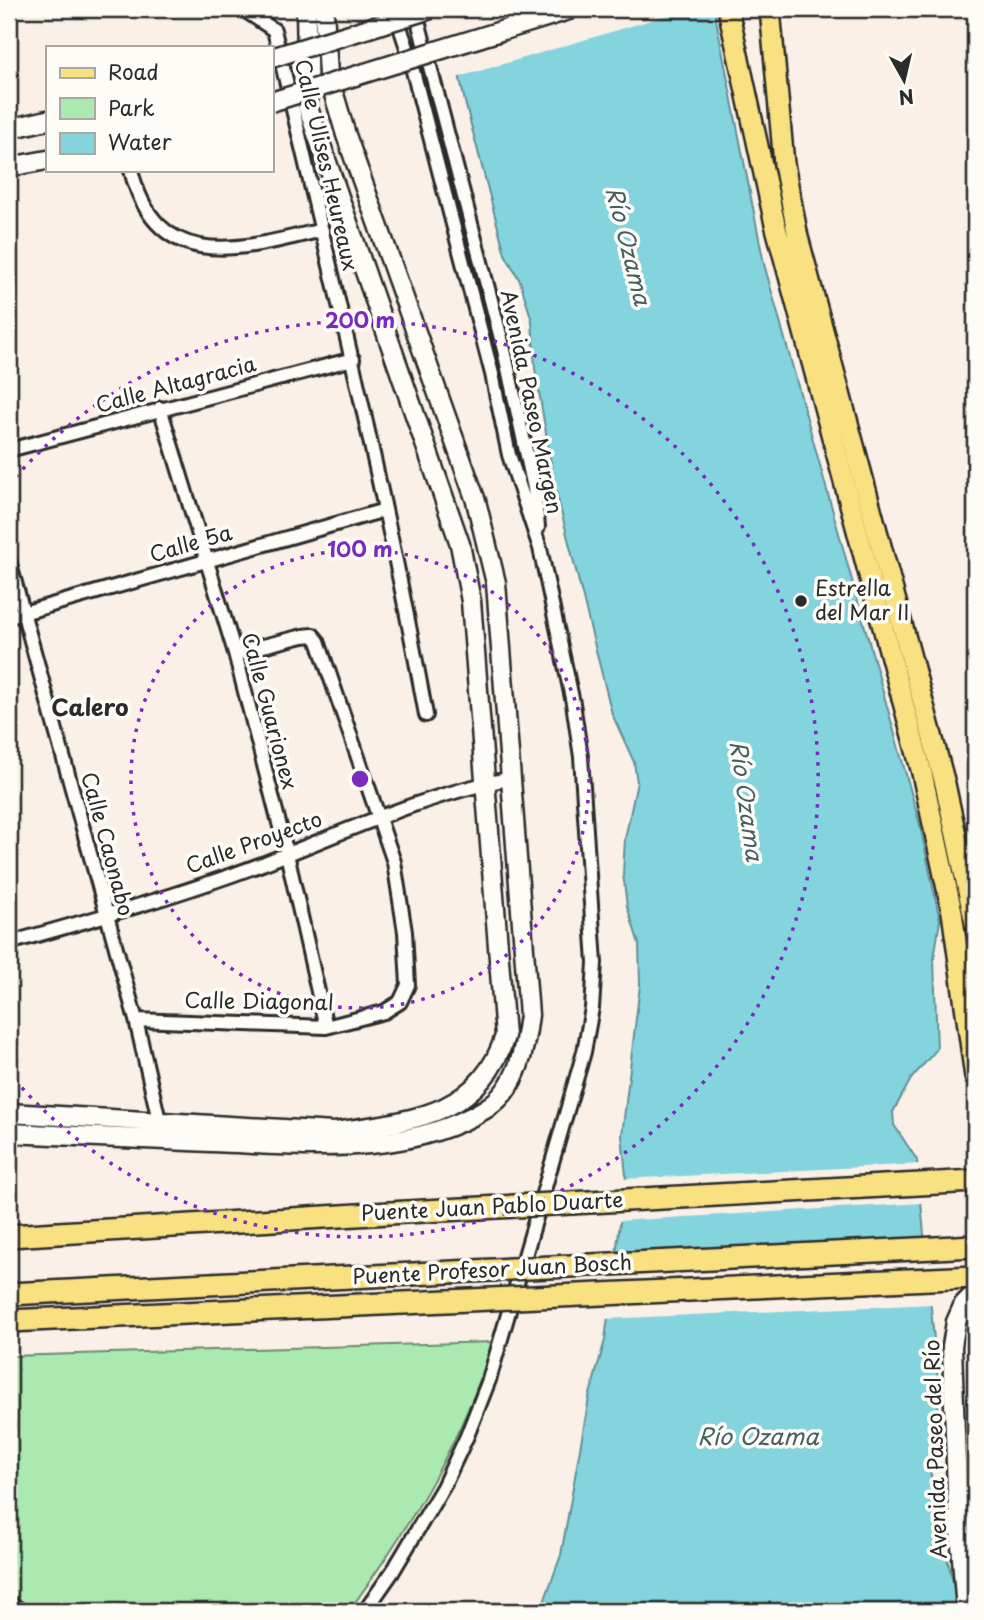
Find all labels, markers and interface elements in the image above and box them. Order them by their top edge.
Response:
legend [46,46,273,172]
north arrow [869,46,939,116]
text: Road [108,55,159,87]
street label: Calle Ulises Heureaux [288,56,368,274]
text: N [897,83,916,113]
text: Park [108,91,155,123]
text: Water [108,125,172,157]
water label: Río Ozama [598,183,661,309]
street label: Avenida Paseo Margen [494,287,572,517]
text: 200 m [325,303,395,335]
street label: Calle Altagracia [92,346,259,420]
street label: Calle 5a [145,515,236,569]
text: 100 m [327,532,393,564]
place label: Estrella del Mar II [815,571,909,627]
marker: Estrella del Mar II [793,593,809,609]
street label: Calle Guarionex [235,628,307,792]
district label: Calero [51,689,129,724]
water label: Río Ozama [722,738,773,864]
centre of rings [348,767,372,791]
street label: Calle Caonabo [74,768,144,919]
street label: Calle Proyecto [181,802,326,881]
street label: Calle Diagonal [184,983,334,1017]
street label: Puente Juan Pablo Duarte [360,1182,624,1228]
street label: Puente Profesor Juan Bosch [351,1245,632,1291]
street label: Avenida Paseo del Río [914,1339,954,1559]
water label: Río Ozama [697,1418,819,1453]

